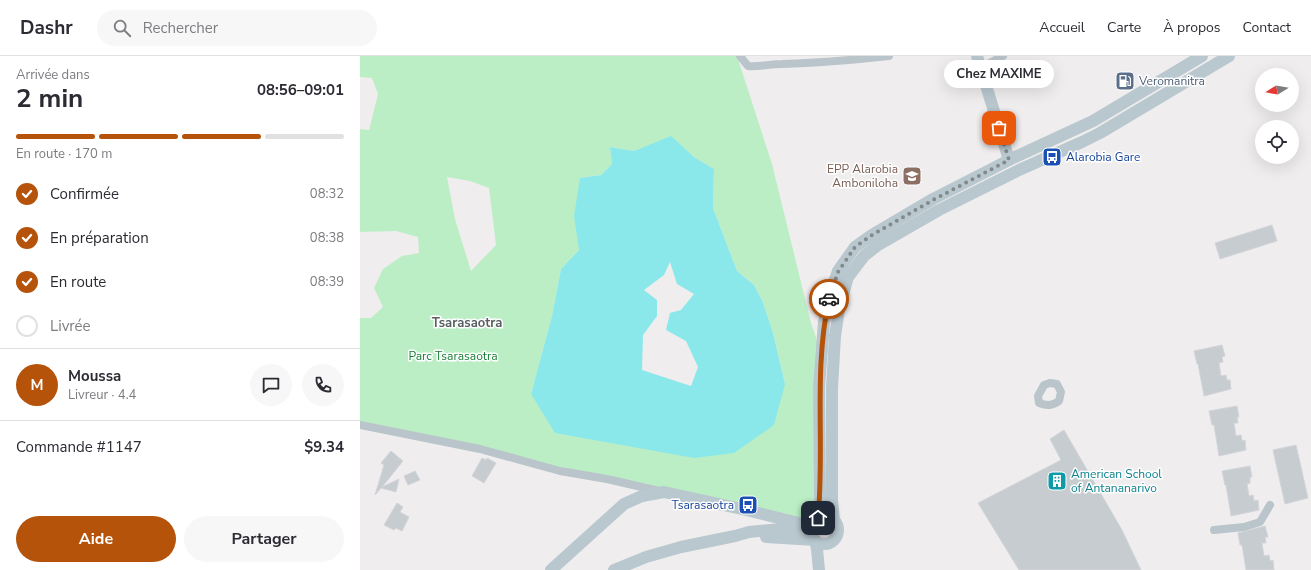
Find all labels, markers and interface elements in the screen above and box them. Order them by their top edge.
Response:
search box [97,10,377,46]
text: Dashr [20,15,73,41]
icon: search [111,17,133,39]
text: Rechercher [143,18,218,38]
text: Accueil [1039,18,1085,37]
text: Carte [1107,18,1141,37]
text: À propos [1163,18,1221,37]
text: Contact [1243,18,1291,37]
callout: Chez MAXIME [944,60,1054,88]
text: Chez MAXIME [956,65,1042,83]
text: Arrivée dans [16,66,90,84]
north arrow [1255,68,1299,112]
map controls [1255,68,1299,164]
fuel station icon: Veromanitra [1114,70,1136,92]
place label: Veromanitra [1138,73,1205,89]
text: 08:56–09:01 [257,80,344,100]
text: 2 min [16,81,83,116]
pin [982,111,1016,145]
icon: bag [988,117,1010,139]
button: locate [1255,120,1299,164]
text: En route · 170 m [16,145,112,163]
bus stop icon: Alarobia Gare [1041,146,1063,168]
place label: Alarobia Gare [1066,149,1140,165]
place label: EPP Alarobia Amboniloha [827,161,898,191]
school or university icon: EPP Alarobia Amboniloha [901,165,923,187]
icon: check [16,183,38,205]
text: Confirmée [50,184,119,204]
text: 08:32 [310,185,344,203]
icon: check [16,227,38,249]
text: En préparation [50,228,149,248]
text: 08:38 [310,229,344,247]
icon: check [16,271,38,293]
text: En route [50,272,106,292]
text: 08:39 [310,273,344,291]
courier [809,279,849,319]
icon: car [818,288,840,310]
district label: Tsarasaotra [432,314,502,332]
text: Livrée [50,316,91,336]
park label: Parc Tsarasaotra [408,348,498,364]
button: chat [250,364,292,406]
button: phone [302,364,344,406]
text: Moussa [68,366,121,386]
text: M [30,375,44,395]
text: Livreur · 4.4 [68,386,136,404]
text: Commande #1147 [16,437,142,457]
text: $9.34 [304,437,344,457]
place label: American School of Antananarivo [1071,466,1162,496]
building icon: American School of Antananarivo [1046,470,1068,492]
bus stop icon: Tsarasaotra [737,494,759,516]
place label: Tsarasaotra [671,497,734,513]
pin [801,501,835,535]
icon: home [807,507,829,529]
button: Aide [16,516,176,562]
button: Partager [184,516,344,562]

